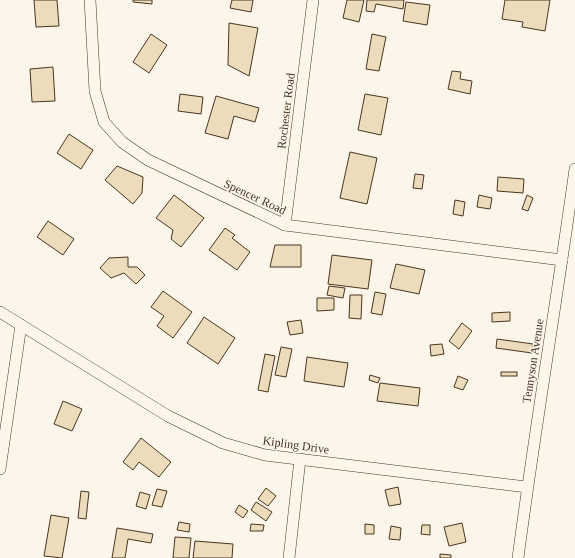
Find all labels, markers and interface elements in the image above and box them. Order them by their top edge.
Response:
street label: Rochester Road [274,72,298,150]
street label: Spencer Road [222,177,288,217]
street label: Tennyson Avenue [519,318,547,404]
street label: Kipling Drive [262,433,330,457]

